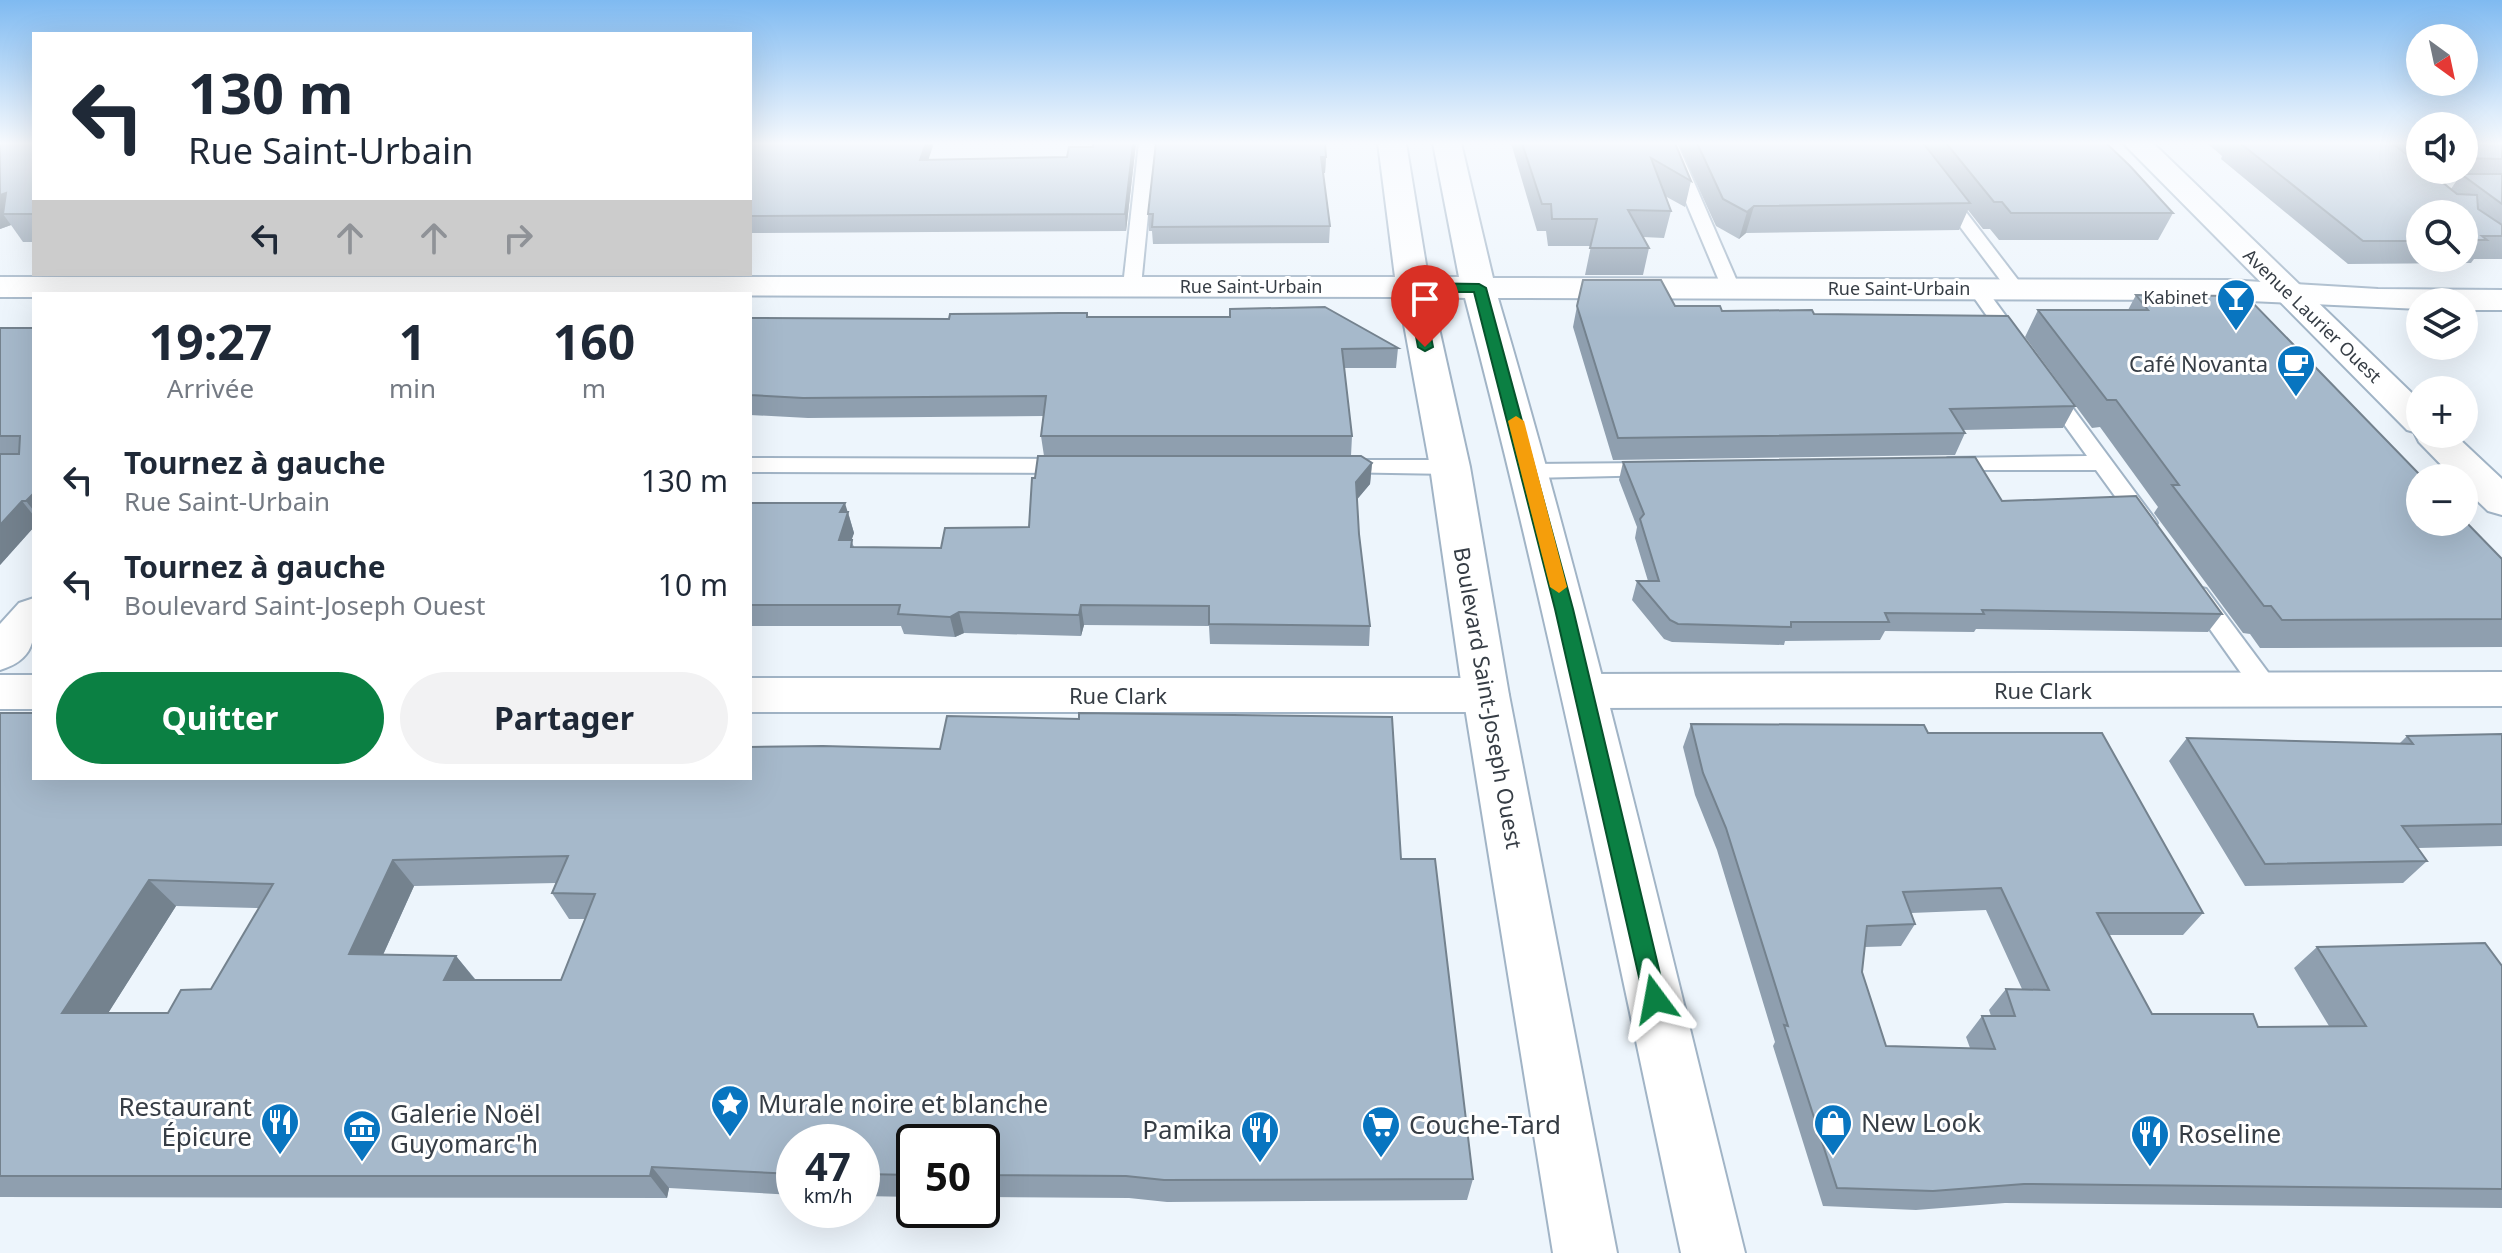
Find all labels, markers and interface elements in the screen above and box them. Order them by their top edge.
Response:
north arrow [2406,24,2478,96]
map controls [2406,24,2478,536]
text: 130 m [188,54,353,130]
icon: left [56,64,160,168]
button: sound [2406,112,2478,184]
text: Rue Saint-Urbain [188,126,473,175]
button: search [2406,200,2478,272]
icon: left [244,216,288,260]
icon: ahead [328,216,372,260]
icon: ahead [412,216,456,260]
icon: right [496,216,540,260]
street label: Avenue Laurier Ouest [2238,243,2387,388]
pin [1391,265,1459,347]
street label: Rue Saint-Urbain [1180,274,1322,298]
street label: Rue Saint-Urbain [1828,276,1970,300]
icon: arrive [1403,277,1447,321]
bar icon: Kabinet [2215,277,2257,332]
place label: Kabinet [2143,285,2208,309]
button: layers [2406,288,2478,360]
text: 19:27 [149,309,272,374]
text: 1 [399,309,426,374]
text: 160 [553,309,635,374]
cafe icon: Café Novanta [2275,343,2317,398]
place label: Café Novanta [2129,348,2268,378]
text: Arrivée [167,370,254,406]
text: min [389,370,436,406]
text: m [582,370,606,406]
button: + [2406,376,2478,448]
text: Tournez à gauche [124,442,386,483]
icon: left [56,458,100,502]
text: 130 m [641,460,728,501]
button: − [2406,464,2478,536]
text: Rue Saint-Urbain [124,483,330,519]
street label: Boulevard Saint-Joseph Ouest [1448,545,1530,851]
text: Tournez à gauche [124,546,386,587]
icon: left [56,562,100,606]
text: 10 m [658,564,728,605]
text: Boulevard Saint-Joseph Ouest [124,587,485,623]
button: Quitter [56,672,384,764]
button: Partager [400,672,728,764]
street label: Rue Clark [1994,675,2092,705]
street label: Rue Clark [1069,680,1167,710]
position arrow [1613,957,1697,1041]
place icon: Murale noire et blanche [709,1083,751,1138]
place label: Murale noire et blanche [758,1085,1048,1121]
place label: Restaurant Épicure [118,1088,252,1154]
place label: Galerie Noël Guyomarc'h [390,1095,541,1161]
restaurant icon: Restaurant Épicure [259,1101,301,1156]
shop icon: New Look [1812,1102,1854,1157]
supermarket icon: Couche-Tard [1360,1104,1402,1159]
place label: New Look [1861,1104,1981,1140]
place label: Couche-Tard [1409,1106,1561,1142]
museum icon: Galerie Noël Guyomarc'h [341,1108,383,1163]
restaurant icon: Pamika [1239,1109,1281,1164]
place label: Pamika [1142,1111,1232,1147]
restaurant icon: Roseline [2129,1113,2171,1168]
place label: Roseline [2178,1115,2281,1151]
speed limit sign: 50 [896,1124,1000,1228]
text: 47 [805,1138,851,1193]
text: km/h [803,1182,853,1209]

